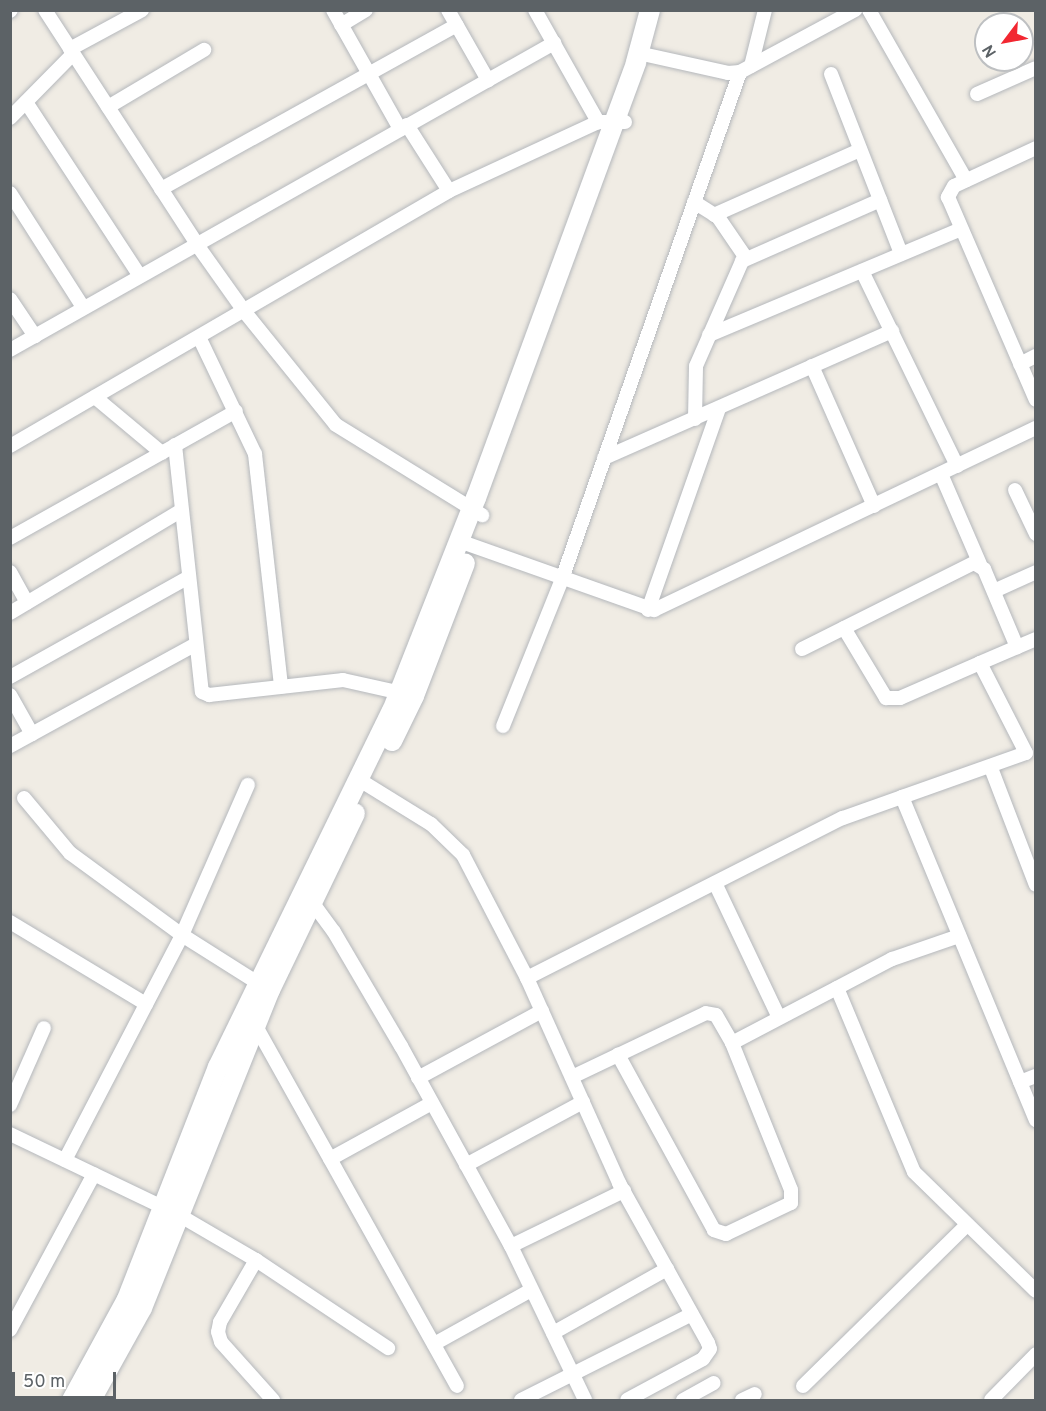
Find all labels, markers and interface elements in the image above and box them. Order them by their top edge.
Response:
north arrow [974,12,1034,72]
text: N [979,40,1002,61]
scale bar [15,1360,118,1398]
text: 50 m [23,1371,65,1394]

